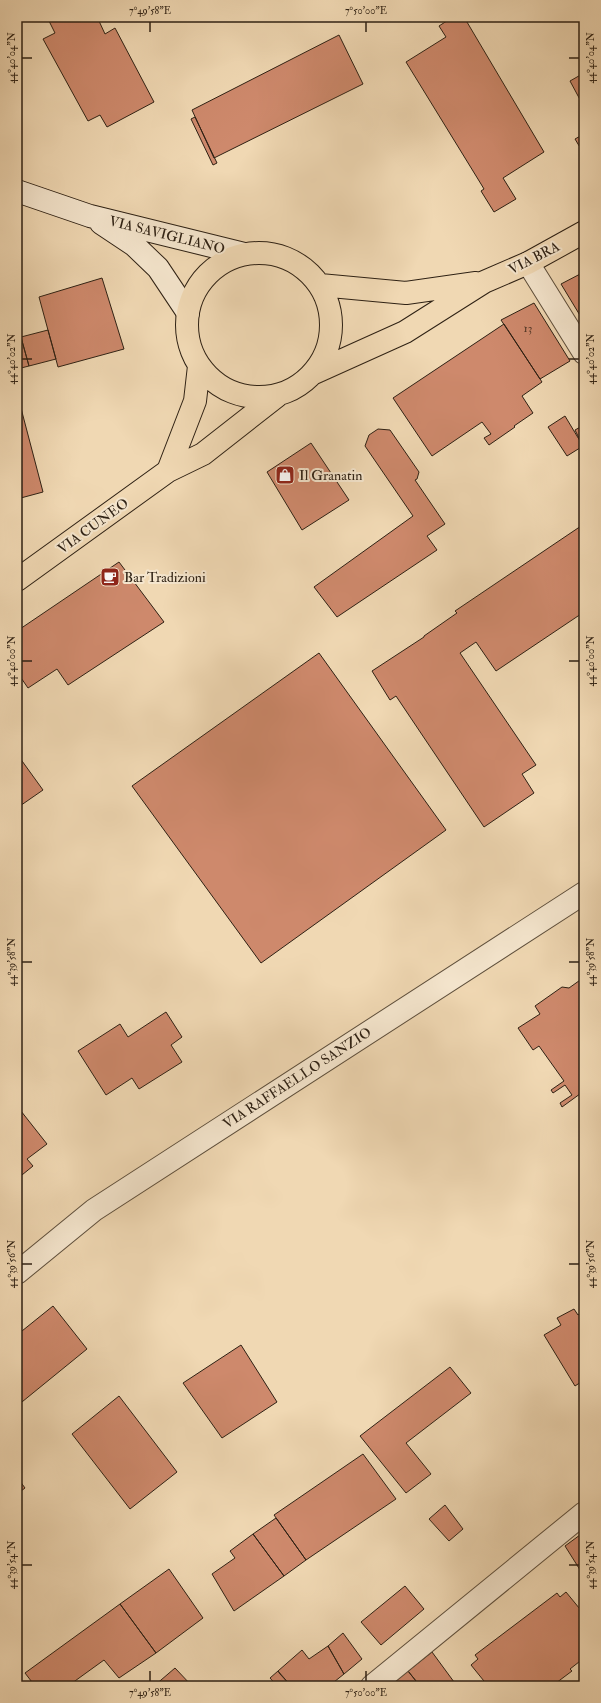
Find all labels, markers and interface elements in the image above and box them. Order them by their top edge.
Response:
text: 7°49'58"E [129,5,171,17]
text: 7°50'00"E [345,5,387,17]
text: 44°40'04"N [6,32,18,84]
text: 44°40'04"N [585,32,597,84]
street label: VIA SAVIGLIANO [107,212,227,258]
street label: VIA BRA [505,238,563,278]
house number: 13 [524,321,532,336]
text: 44°40'02"N [6,334,18,384]
text: 44°40'02"N [585,334,597,384]
shop icon: Il Granatin [274,464,296,486]
place label: Il Granatin [299,467,362,484]
street label: VIA CUNEO [54,495,132,557]
cafe icon: Bar Tradizioni [99,566,121,588]
place label: Bar Tradizioni [124,569,206,586]
text: 44°40'00"N [6,635,18,686]
text: 44°40'00"N [585,635,597,686]
text: 44°39'58"N [6,938,18,986]
text: 44°39'58"N [585,938,597,986]
street label: VIA RAFFAELLO SANZIO [220,1024,374,1132]
text: 44°39'56"N [6,1240,18,1288]
text: 44°39'56"N [585,1240,597,1288]
text: 44°39'54"N [6,1541,18,1589]
text: 44°39'54"N [585,1541,597,1589]
text: 7°49'58"E [129,1687,171,1699]
text: 7°50'00"E [345,1687,387,1699]

